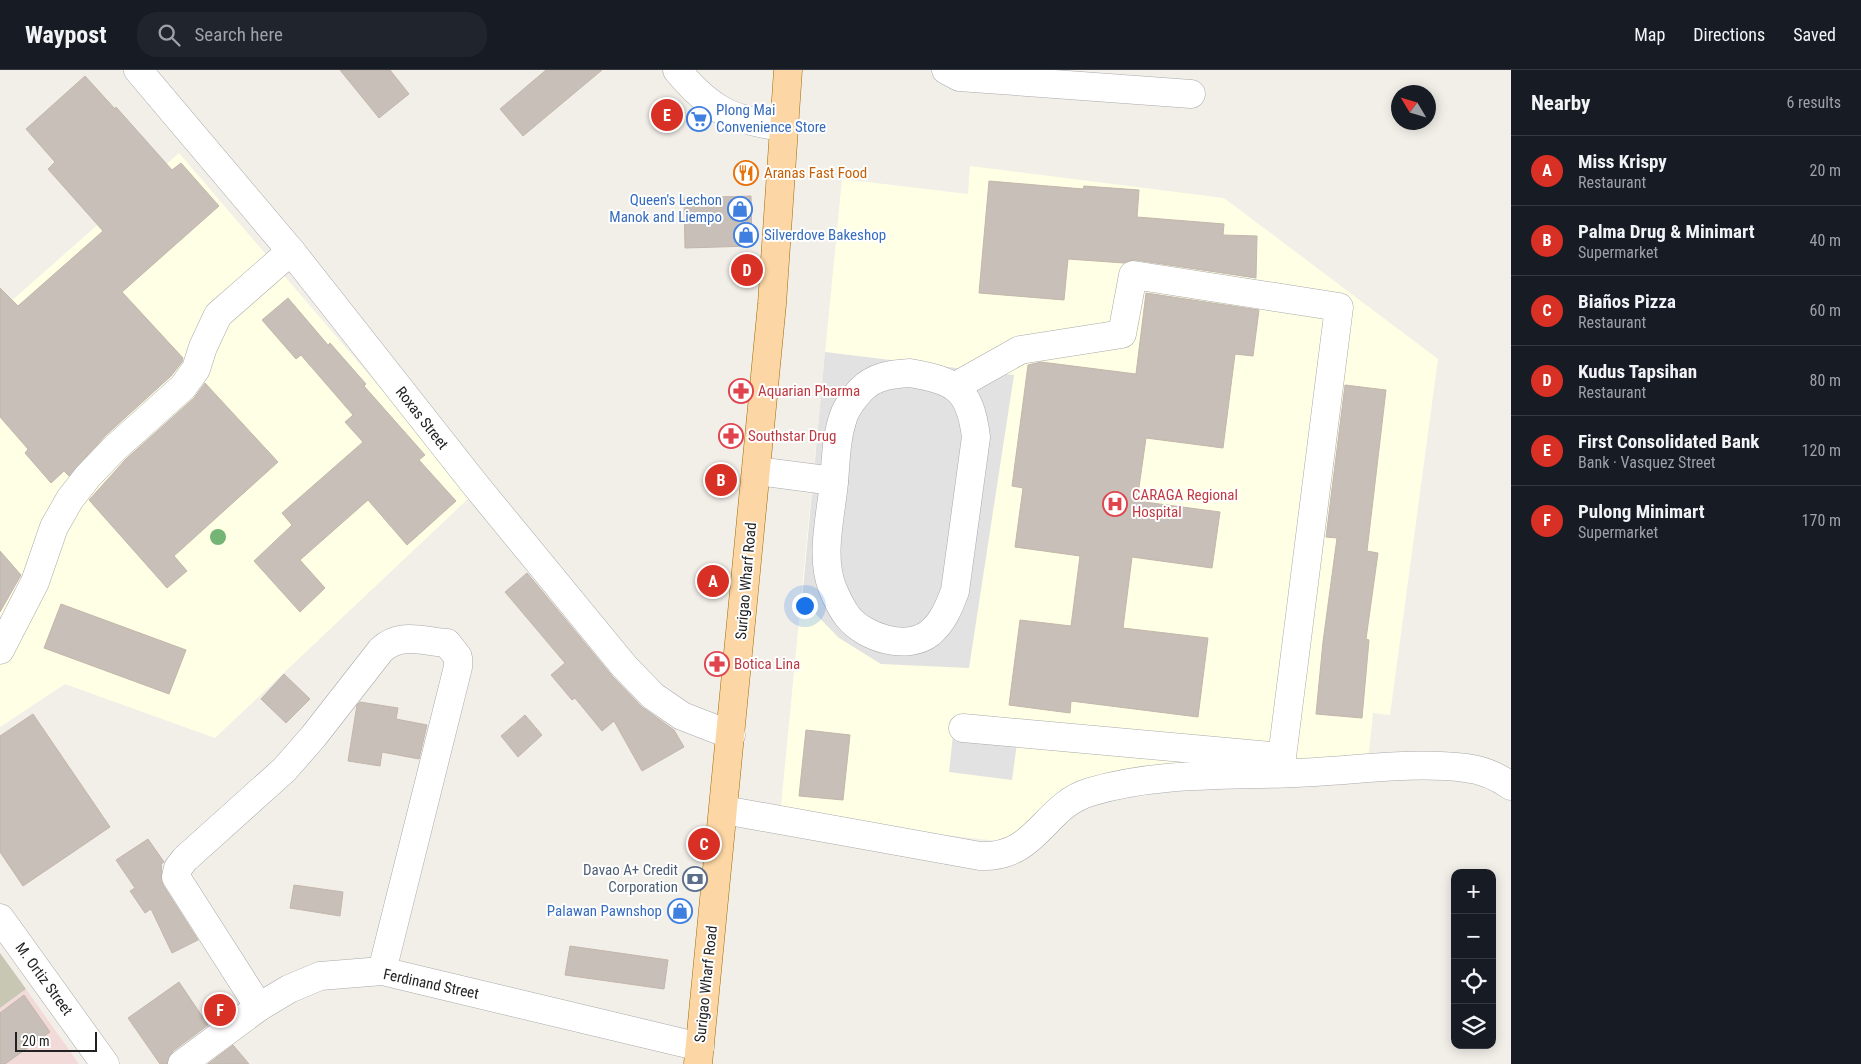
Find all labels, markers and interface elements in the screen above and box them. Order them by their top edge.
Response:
search box [137,12,487,57]
text: Waypost [25,21,107,49]
icon: search [155,21,183,49]
text: Search here [195,23,283,46]
text: Map [1634,24,1665,45]
text: Directions [1693,24,1765,45]
text: Saved [1793,24,1836,45]
north arrow [1391,85,1436,130]
text: Nearby [1531,91,1590,115]
text: 6 results [1786,93,1841,112]
pin: E [651,96,683,134]
place label: Plong Mai Convenience Store [716,101,826,136]
supermarket icon: Plong Mai Convenience Store [686,106,712,132]
text: Miss Krispy [1578,150,1667,173]
restaurant icon: Aranas Fast Food [733,160,759,186]
text: A [1542,161,1552,180]
text: 20 m [1809,161,1841,180]
place label: Aranas Fast Food [764,164,867,182]
text: Restaurant [1578,173,1646,192]
place label: Queen's Lechon Manok and Liempo [609,191,722,226]
shop icon: Queen's Lechon Manok and Liempo [727,196,753,222]
text: Palma Drug & Minimart [1578,220,1755,243]
shop icon: Silverdove Bakeshop [733,222,759,248]
place label: Silverdove Bakeshop [764,226,886,244]
text: B [1543,231,1551,250]
text: 40 m [1809,231,1841,250]
text: Supermarket [1578,243,1658,262]
pin: D [731,251,763,289]
text: Biaños Pizza [1578,290,1676,313]
text: C [1542,301,1552,320]
text: 60 m [1809,301,1841,320]
text: Restaurant [1578,313,1646,332]
text: Kudus Tapsihan [1578,360,1697,383]
text: D [1542,371,1552,390]
text: 80 m [1809,371,1841,390]
pharmacy icon: Aquarian Pharma [728,378,754,404]
place label: Aquarian Pharma [758,382,860,400]
street label: Roxas Street [392,383,452,453]
text: Restaurant [1578,383,1646,402]
pharmacy icon: Southstar Drug [718,423,744,449]
place label: Southstar Drug [748,427,837,445]
text: First Consolidated Bank [1578,430,1759,453]
text: E [1543,441,1551,460]
text: 120 m [1802,441,1841,460]
text: Bank · Vasquez Street [1578,453,1716,472]
pin: B [705,461,737,499]
place label: CARAGA Regional Hospital [1132,486,1238,521]
hospital icon: CARAGA Regional Hospital [1102,491,1128,517]
text: Pulong Minimart [1578,500,1705,523]
text: F [1543,511,1551,530]
text: 170 m [1802,511,1841,530]
street label: Surigao Wharf Road [732,522,760,640]
text: Supermarket [1578,523,1658,542]
pin: A [697,562,729,600]
your location [792,593,818,619]
pharmacy icon: Botica Lina [704,651,730,677]
place label: Botica Lina [734,655,800,673]
pin: C [688,825,720,863]
place label: Davao A+ Credit Corporation [583,861,678,896]
bank icon: Davao A+ Credit Corporation [682,866,708,892]
map controls [1451,869,1496,1049]
button: + [1451,869,1496,914]
shop icon: Palawan Pawnshop [667,898,693,924]
place label: Palawan Pawnshop [547,902,662,920]
button: − [1451,914,1496,959]
street label: Surigao Wharf Road [691,925,721,1043]
street label: M. Ortiz Street [12,939,76,1019]
button: locate [1451,959,1496,1004]
street label: Ferdinand Street [382,965,480,1003]
pin: F [204,991,236,1029]
button: layers [1451,1004,1496,1049]
scale bar [15,1029,98,1052]
text: 20 m [22,1033,50,1049]

